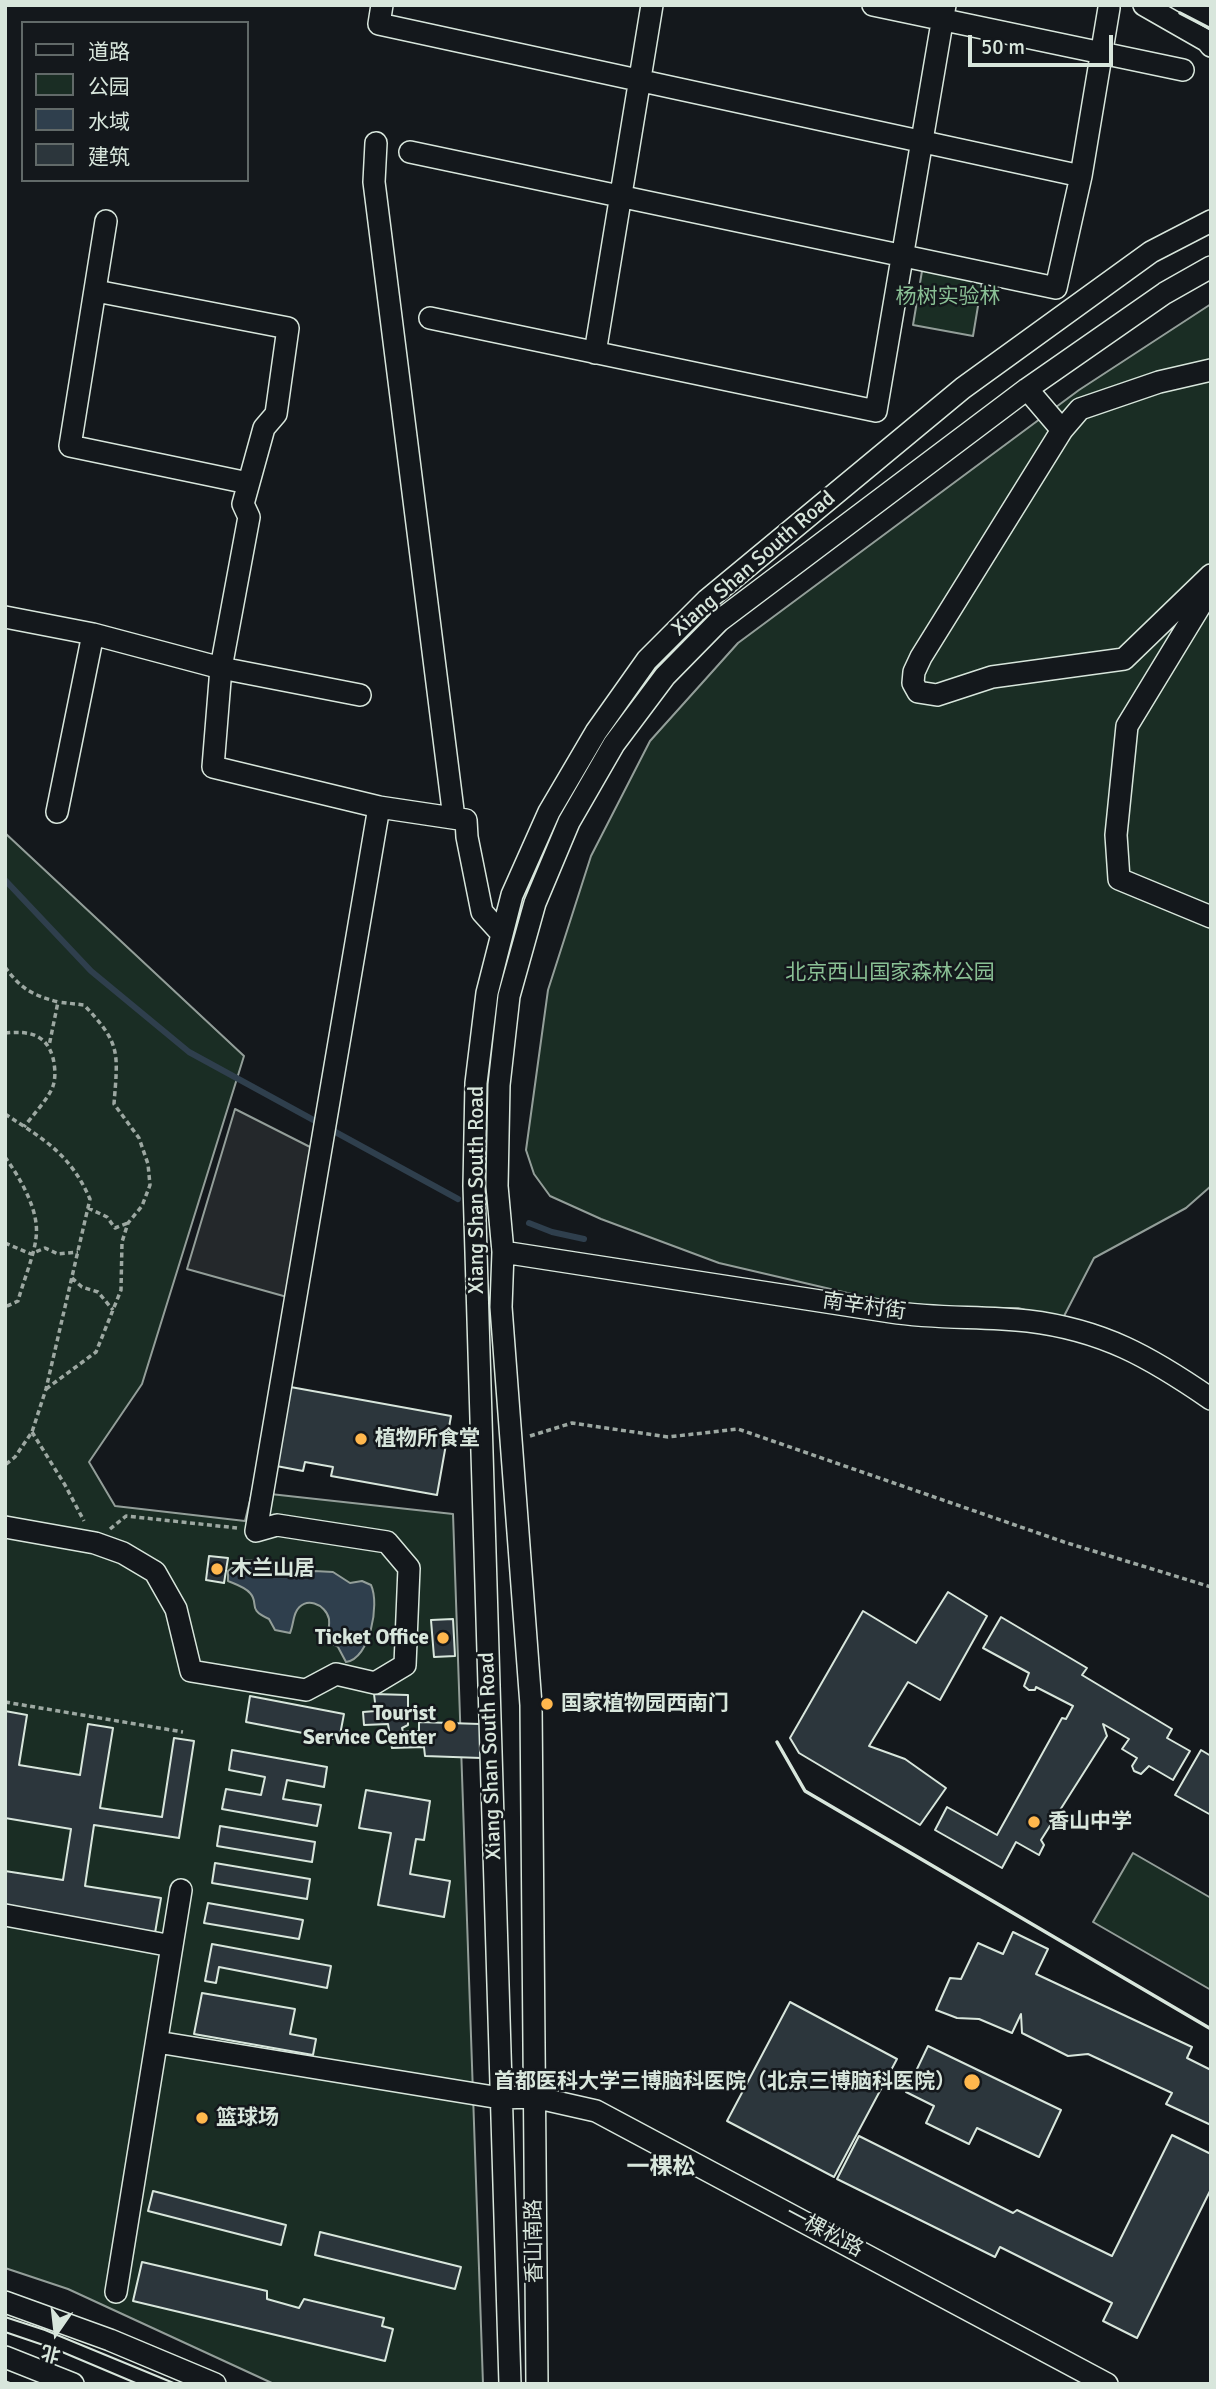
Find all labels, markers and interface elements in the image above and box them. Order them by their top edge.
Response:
legend [21,21,248,182]
scale bar [971,21,1116,65]
text: 50 m [981,34,1025,60]
text: 道路 [88,39,130,65]
text: 公园 [88,74,130,100]
text: 水域 [88,109,130,135]
text: 建筑 [88,144,130,170]
park label: 杨树实验林 [896,284,1000,310]
street label: Xiang Shan South Road [667,486,841,642]
park label: 北京西山国家森林公园 [785,960,995,986]
street label: Xiang Shan South Road [464,1086,490,1294]
street label: 南辛村街 [821,1289,907,1325]
place label: 植物所食堂 [375,1426,480,1452]
marker: 植物所食堂 [353,1431,369,1447]
place label: 木兰山居 [231,1556,315,1582]
marker: 木兰山居 [209,1561,225,1577]
place label: Ticket Office [315,1625,429,1651]
marker: Ticket Office [435,1630,451,1646]
street label: Xiang Shan South Road [475,1652,507,1860]
place label: 国家植物园西南门 [561,1691,729,1717]
marker: 国家植物园西南门 [539,1696,555,1712]
place label: Tourist Service Center [303,1701,436,1751]
marker: Tourist Service Center [442,1718,458,1734]
place label: 香山中学 [1048,1809,1132,1835]
marker: 香山中学 [1026,1814,1042,1830]
place label: 首都医科大学三博脑科医院（北京三博脑科医院） [494,2069,956,2095]
marker: 首都医科大学三博脑科医院（北京三博脑科医院） [962,2072,982,2092]
place label: 篮球场 [216,2105,279,2131]
marker: 篮球场 [194,2110,210,2126]
district label: 一棵松 [627,2154,695,2182]
street label: 香山南路 [522,2199,548,2283]
street label: 一棵松路 [781,2201,867,2263]
north arrow [21,2298,91,2368]
text: 北 [39,2339,63,2367]

